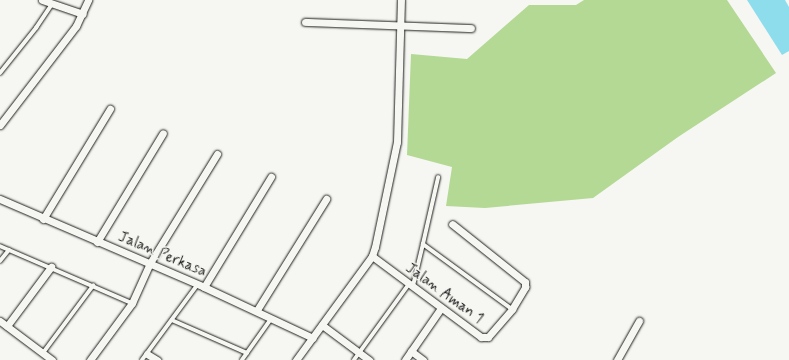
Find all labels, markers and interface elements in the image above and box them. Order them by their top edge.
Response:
street label: Jalan Perkasa [115,228,209,282]
street label: Jalan Aman 1 [402,260,486,328]

